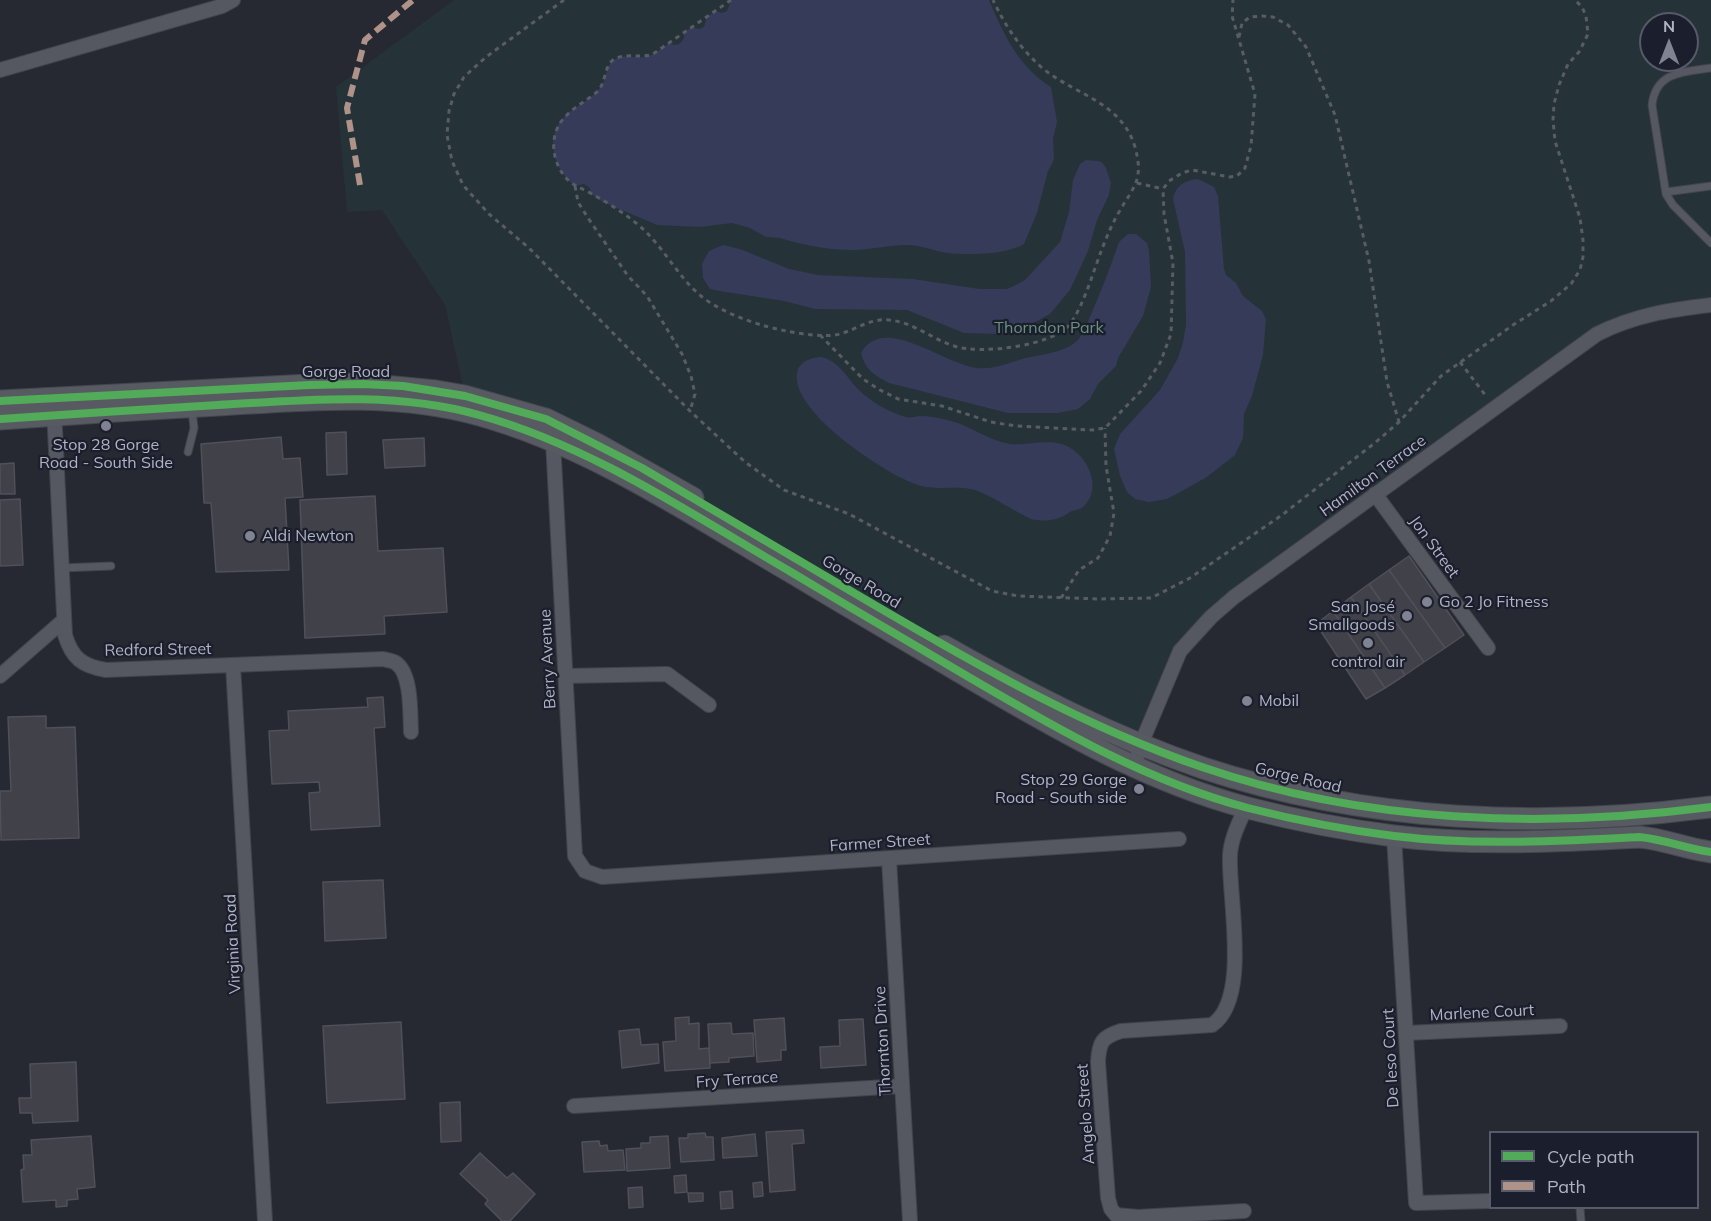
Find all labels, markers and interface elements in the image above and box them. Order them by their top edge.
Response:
north arrow [1639,12,1699,72]
text: N [1663,16,1675,36]
park label: Thorndon Park [994,318,1104,338]
street label: Gorge Road [302,362,390,382]
marker: Stop 28 Gorge Road - South Side [99,419,113,433]
street label: Hamilton Terrace [1316,431,1430,521]
place label: Stop 28 Gorge Road - South Side [39,435,173,473]
street label: Jon Street [1405,512,1463,582]
place label: Aldi Newton [262,526,354,546]
marker: Aldi Newton [243,529,257,543]
street label: Gorge Road [818,551,904,613]
place label: Go 2 Jo Fitness [1439,592,1549,612]
marker: Go 2 Jo Fitness [1420,595,1434,609]
place label: San José Smallgoods [1308,597,1395,635]
street label: Berry Avenue [536,609,560,709]
marker: San José Smallgoods [1400,609,1414,623]
marker: control air [1361,636,1375,650]
street label: Redford Street [104,639,212,661]
place label: control air [1331,652,1405,672]
place label: Mobil [1259,691,1299,711]
marker: Mobil [1240,694,1254,708]
street label: Gorge Road [1253,759,1343,797]
place label: Stop 29 Gorge Road - South side [995,770,1127,808]
marker: Stop 29 Gorge Road - South side [1132,782,1146,796]
street label: Farmer Street [829,830,931,856]
street label: Virginia Road [221,893,245,995]
street label: Thornton Drive [871,985,895,1097]
street label: Marlene Court [1429,1001,1535,1025]
street label: De Ieso Court [1379,1008,1403,1108]
street label: Angelo Street [1073,1063,1099,1165]
street label: Fry Terrace [695,1068,779,1092]
legend [1489,1131,1699,1209]
text: Cycle path [1547,1145,1634,1168]
text: Path [1547,1175,1586,1198]

